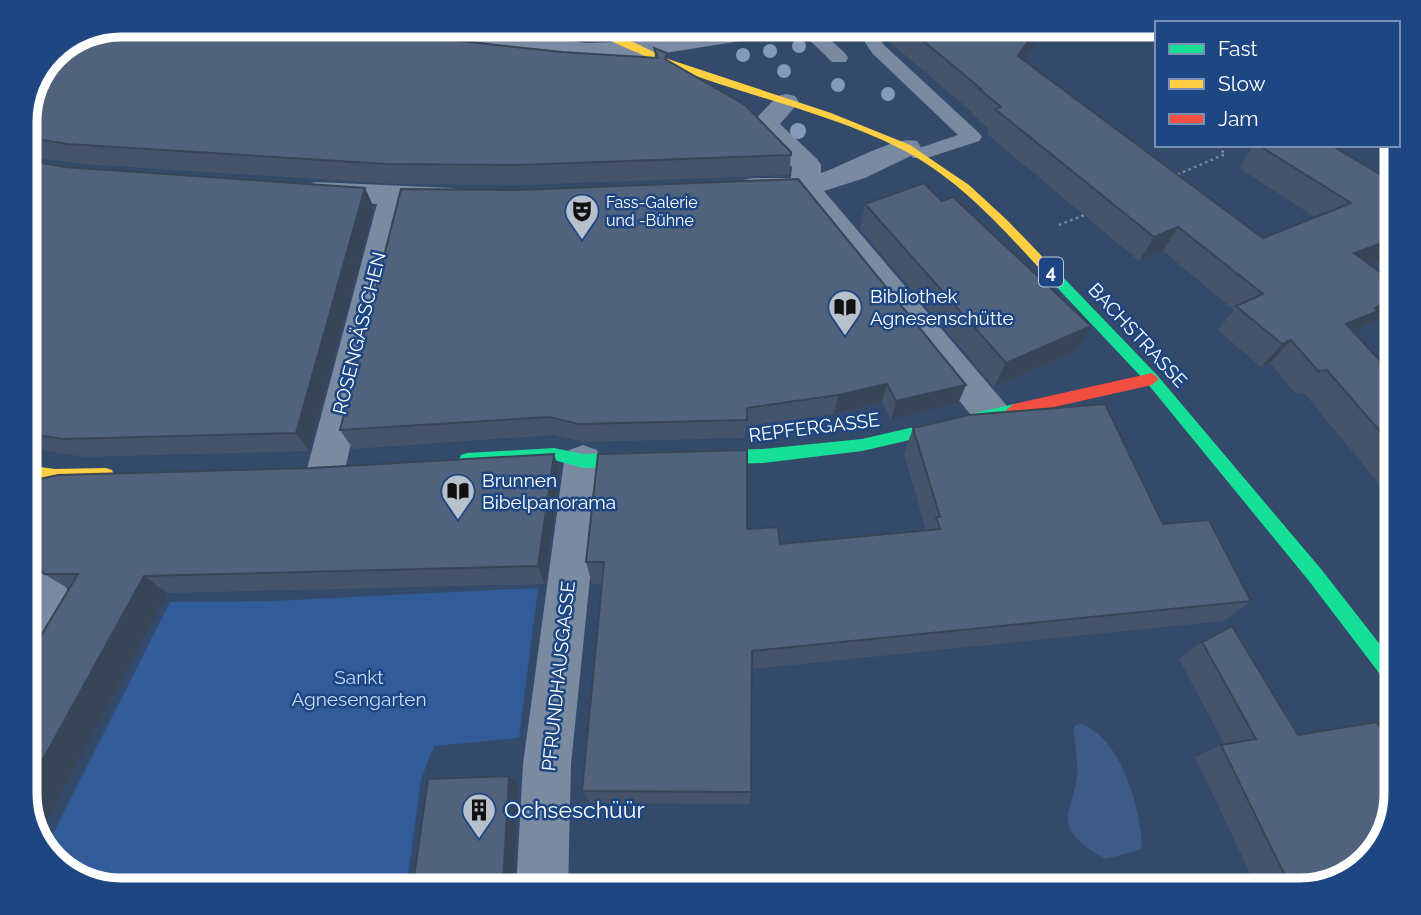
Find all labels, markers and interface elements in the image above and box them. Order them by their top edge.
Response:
legend [1155,21,1400,147]
text: Fast [1218,36,1258,61]
text: Slow [1218,71,1266,96]
text: Jam [1218,106,1259,131]
theatre icon: Fass-Galerie und -Bühne [563,192,601,241]
place label: Fass-Galerie und -Bühne [606,193,698,230]
street label: ROSENGÄSSCHEN [328,249,390,417]
road number: 4 [1039,258,1063,286]
street label: BACHSTRASSE [1084,278,1192,392]
place label: Bibliothek Agnesenschütte [870,285,1014,329]
library icon: Bibliothek Agnesenschütte [826,288,864,337]
street label: REPFERGASSE [747,408,881,446]
place label: Brunnen Bibelpanorama [482,469,616,513]
library icon: Brunnen Bibelpanorama [439,472,477,521]
street label: PFRUNDHAUSGASSE [537,580,579,772]
park label: Sankt Agnesengarten [291,666,427,710]
building icon: Ochseschüür [460,791,498,840]
place label: Ochseschüür [504,796,644,823]

